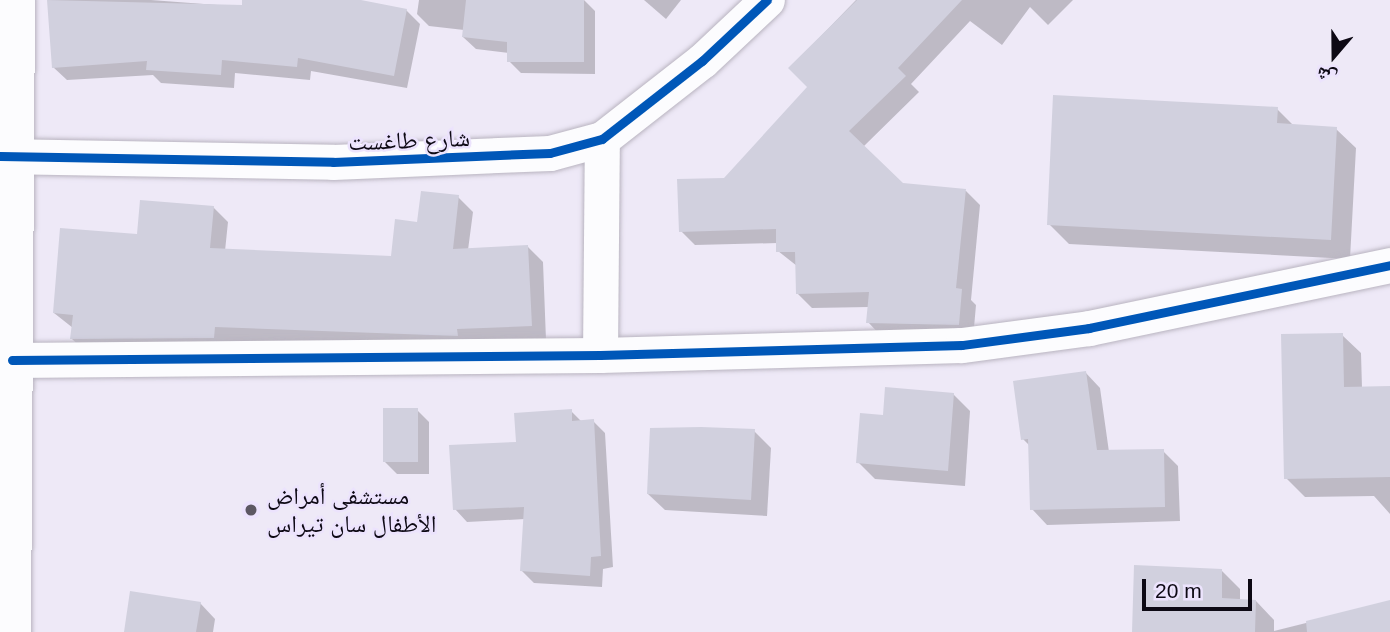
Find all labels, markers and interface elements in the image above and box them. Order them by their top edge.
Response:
north arrow [1299,21,1369,91]
text: ش [1314,63,1340,90]
street label: شارع طاغست [348,123,470,157]
place label: مستشفى أمراض الأطفال سان تيراس [267,482,436,538]
marker: مستشفى أمراض الأطفال سان تيراس [241,500,261,520]
scale bar [1145,566,1255,610]
text: 20 m [1155,579,1202,602]

